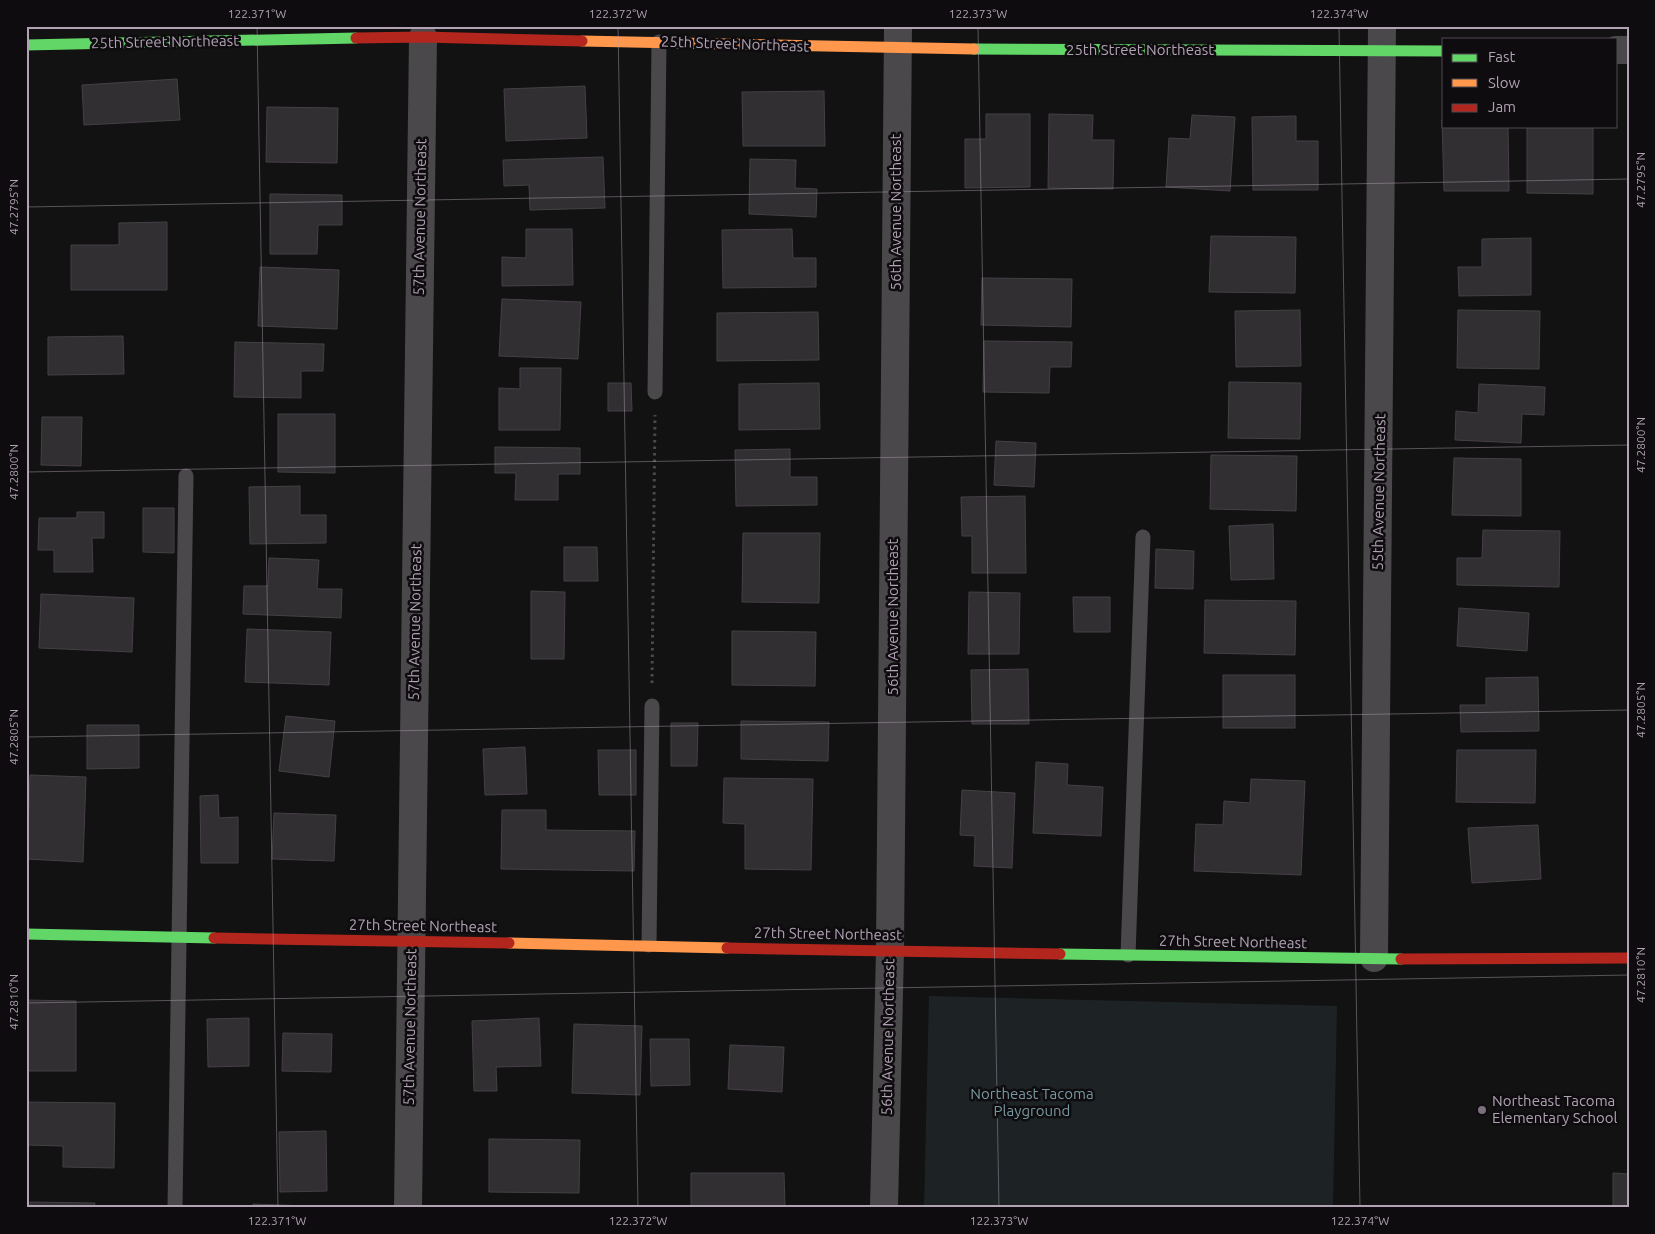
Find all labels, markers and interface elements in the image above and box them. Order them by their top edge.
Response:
text: 122.371°W [228,7,286,20]
text: 122.372°W [589,7,647,20]
text: 122.373°W [949,7,1007,20]
text: 122.374°W [1310,7,1368,20]
street label: 25th Street Northeast [91,32,239,51]
street label: 25th Street Northeast [661,32,809,55]
legend [1442,38,1618,128]
street label: 25th Street Northeast [1066,41,1214,58]
text: Fast [1488,48,1516,65]
text: Slow [1488,74,1521,91]
text: Jam [1488,98,1516,115]
street label: 56th Avenue Northeast [887,133,904,290]
street label: 57th Avenue Northeast [410,138,429,296]
text: 47.2795°N [1634,152,1647,208]
text: 47.2795°N [7,179,20,235]
street label: 55th Avenue Northeast [1369,413,1388,571]
text: 47.2800°N [1634,417,1647,473]
text: 47.2800°N [7,444,20,500]
street label: 56th Avenue Northeast [884,538,901,695]
street label: 57th Avenue Northeast [405,543,424,701]
text: 47.2805°N [1634,682,1647,738]
text: 47.2805°N [7,709,20,765]
street label: 27th Street Northeast [349,916,497,935]
street label: 27th Street Northeast [754,924,902,943]
street label: 27th Street Northeast [1159,932,1307,951]
text: 47.2810°N [1634,947,1647,1003]
street label: 57th Avenue Northeast [400,948,419,1106]
street label: 56th Avenue Northeast [878,958,897,1116]
text: 47.2810°N [7,974,20,1030]
park label: Northeast Tacoma Playground [970,1085,1094,1119]
place label: Northeast Tacoma Elementary School [1492,1092,1618,1126]
marker: Northeast Tacoma Elementary School [1476,1104,1488,1116]
text: 122.371°W [248,1214,306,1227]
text: 122.372°W [609,1214,667,1227]
text: 122.373°W [970,1214,1028,1227]
text: 122.374°W [1331,1214,1389,1227]

